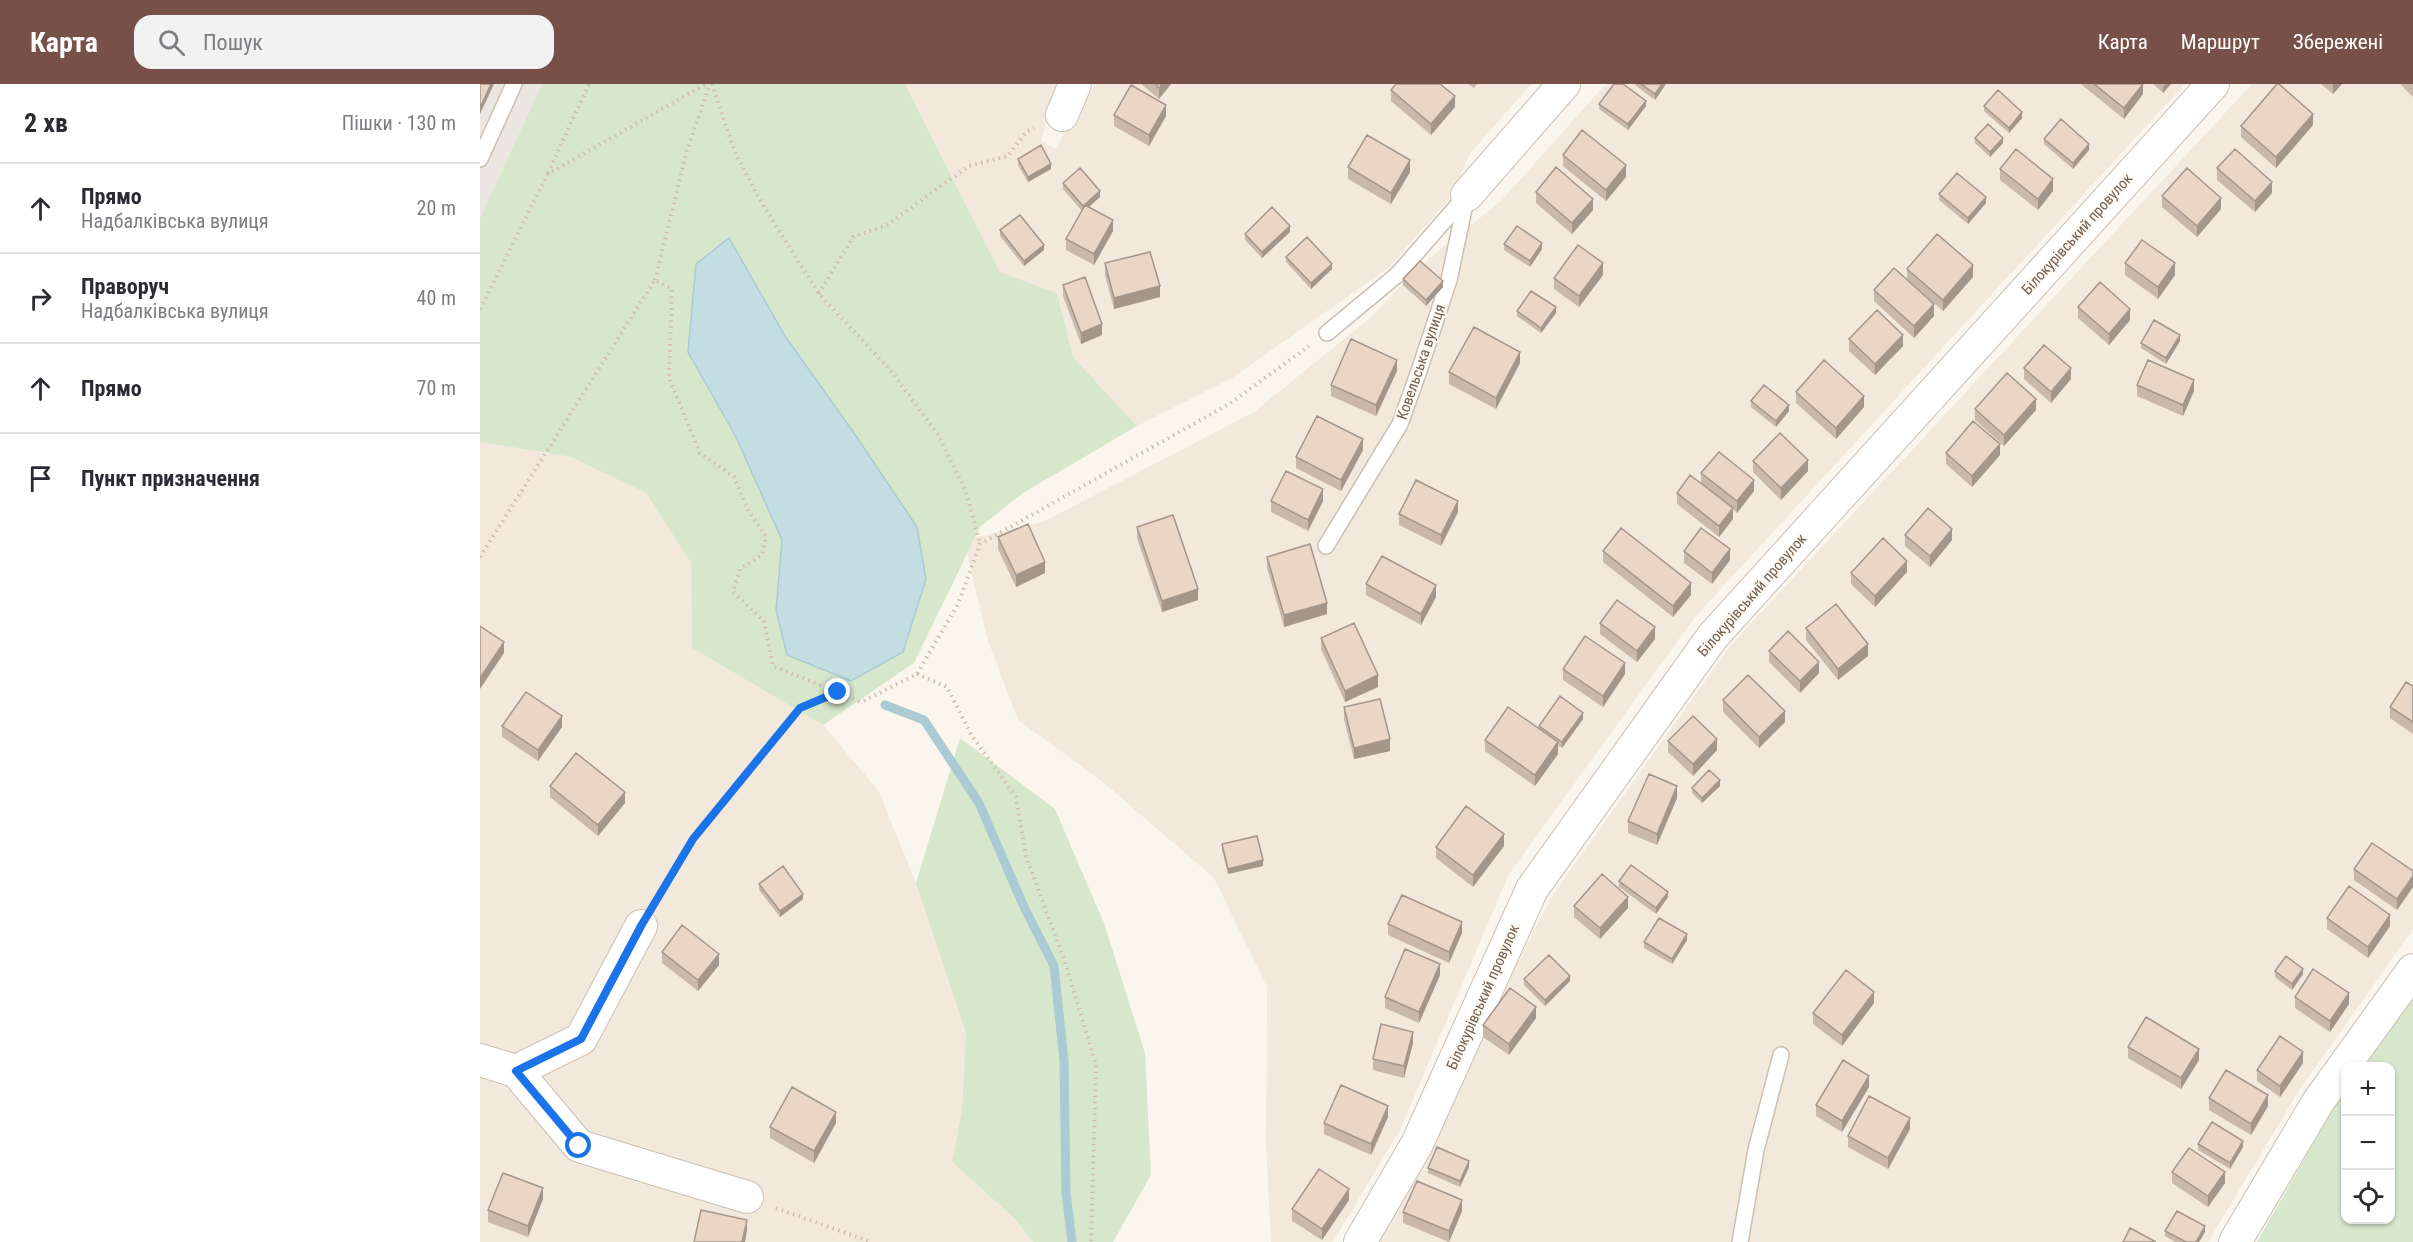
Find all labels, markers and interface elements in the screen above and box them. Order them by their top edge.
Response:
search box [134,15,554,69]
text: Карта [30,26,98,59]
icon: search [155,26,188,59]
text: Пошук [203,30,263,55]
text: Карта [2098,30,2148,54]
text: Маршрут [2181,30,2260,54]
text: Збережені [2293,30,2383,54]
text: 2 хв [24,108,68,138]
text: Пішки · 130 m [342,111,456,135]
street label: Білокурівський провулок [2018,170,2136,298]
text: Прямо [81,184,142,209]
icon: ahead [24,192,57,225]
text: 20 m [417,196,456,220]
text: Надбалківська вулиця [81,209,269,233]
text: Праворуч [81,274,169,299]
icon: right [24,282,57,315]
text: 40 m [417,286,456,310]
text: Надбалківська вулиця [81,299,269,323]
street label: Ковельська вулиця [1393,302,1449,422]
icon: ahead [24,372,57,405]
text: Прямо [81,376,142,401]
text: 70 m [417,376,456,400]
icon: arrive [24,462,57,495]
text: Пункт призначення [81,466,260,491]
street label: Білокурівський провулок [1694,530,1810,660]
route end [824,678,850,704]
street label: Білокурівський провулок [1443,922,1523,1072]
map controls [2341,1062,2395,1224]
button: + [2341,1062,2395,1116]
button: − [2341,1116,2395,1170]
route start [565,1132,591,1158]
button: locate [2341,1170,2395,1224]

